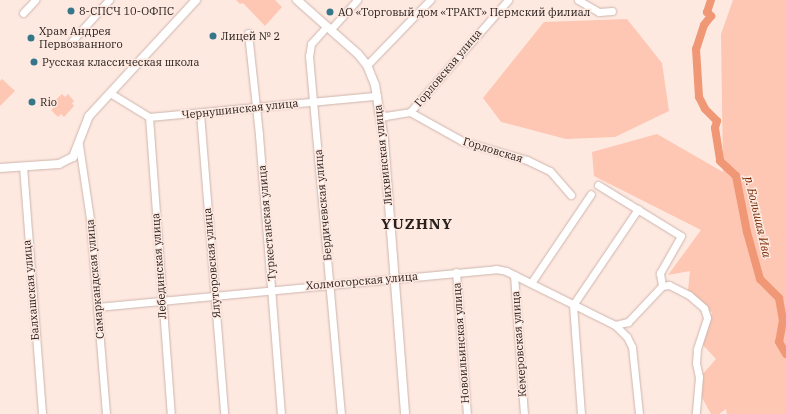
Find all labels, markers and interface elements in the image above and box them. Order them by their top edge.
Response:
place label: 8-СПСЧ 10-ОФПС [79,4,174,18]
place label: АО «Торговый дом «ТРАКТ» Пермский филиал [338,5,591,19]
marker: 8-СПСЧ 10-ОФПС [66,6,76,16]
marker: АО «Торговый дом «ТРАКТ» Пермский филиал [325,7,335,17]
place label: Храм Андрея Первозванного [39,25,123,51]
street label: Горловская улица [412,27,484,109]
place label: Лицей № 2 [221,29,280,43]
marker: Лицей № 2 [208,31,218,41]
marker: Храм Андрея Первозванного [26,33,36,43]
place label: Русская классическая школа [42,55,199,69]
marker: Русская классическая школа [29,57,39,67]
place label: Rio [40,95,57,109]
street label: Чернушинская улица [181,96,299,122]
marker: Rio [27,97,37,107]
street label: Лихвинская улица [371,104,395,206]
street label: Горловская [461,135,525,165]
street label: Бердичевская улица [312,149,334,261]
street label: Туркестанская улица [255,165,279,281]
water label: р. Большая Ива [742,175,774,259]
street label: Ялуторовская улица [201,207,223,319]
street label: Лебединская улица [149,213,169,319]
district label: YUZHNY [381,215,453,233]
street label: Самаркандская улица [83,219,107,339]
street label: Балхашская улица [20,239,42,341]
street label: Холмогорская улица [305,270,419,292]
street label: Новоильинская улица [450,282,472,404]
street label: Кемеровская улица [509,291,529,397]

